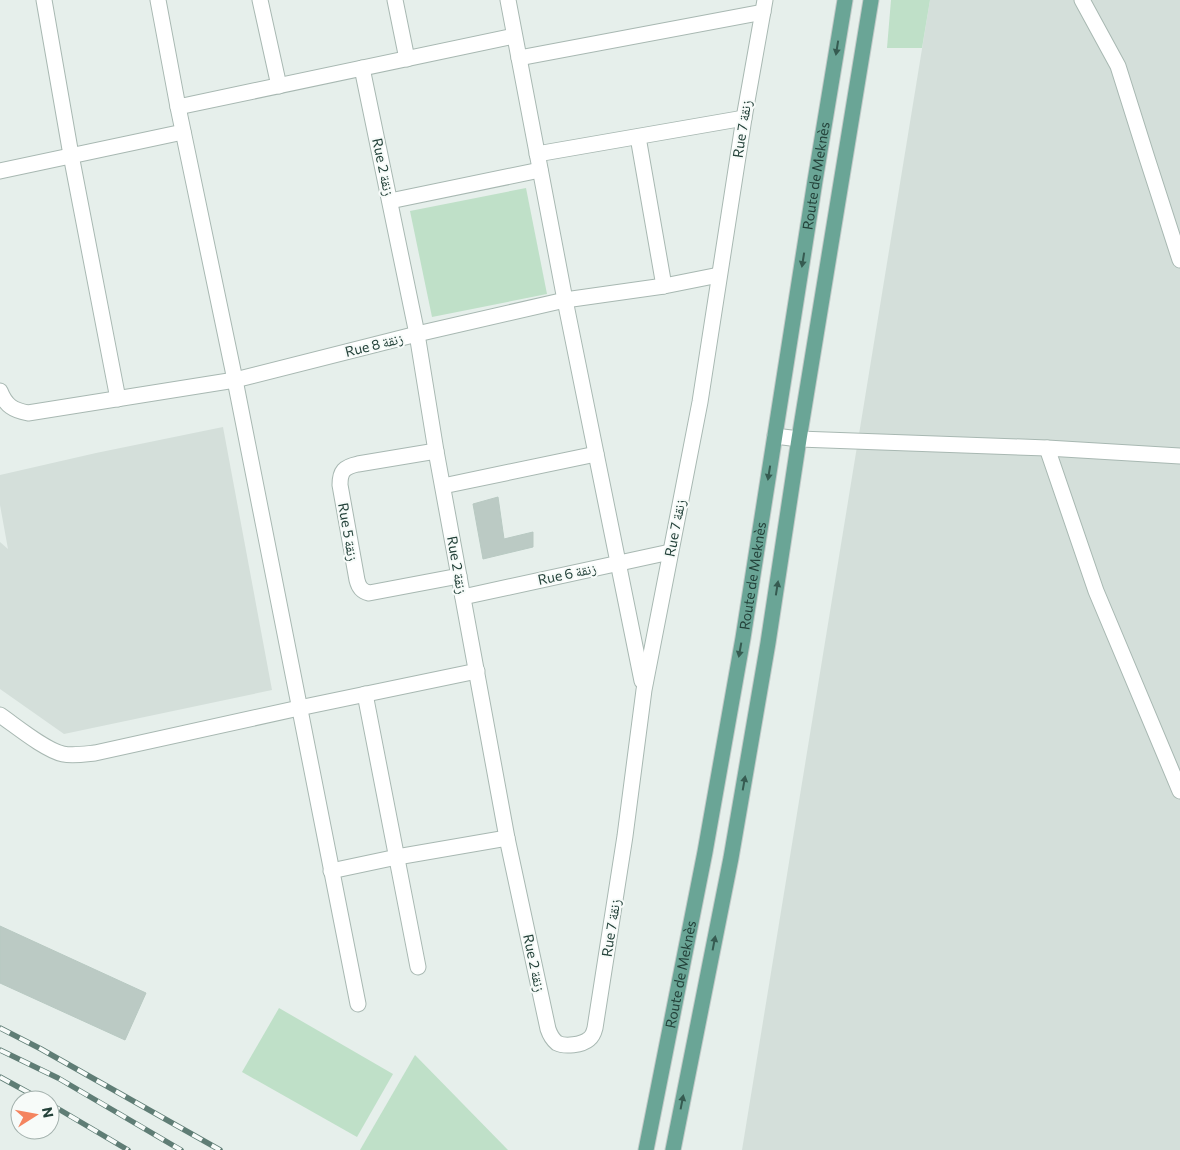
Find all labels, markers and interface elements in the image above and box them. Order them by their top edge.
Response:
one-way arrow [832,40,840,56]
street label: Rue 7 زنقة [729,99,755,159]
street label: Route de Meknès [798,121,833,231]
street label: Rue 2 زنقة [368,136,398,198]
one-way arrow [798,253,806,269]
street label: Rue 8 زنقة [343,329,405,361]
one-way arrow [765,465,773,481]
street label: Rue 7 زنقة [661,498,689,558]
street label: Rue 5 زنقة [334,501,362,563]
street label: Route de Meknès [735,521,769,631]
street label: Rue 2 زنقة [443,535,471,595]
street label: Rue 6 زنقة [536,559,598,589]
one-way arrow [773,580,781,596]
one-way arrow [736,643,744,659]
one-way arrow [740,775,748,791]
street label: Rue 7 زنقة [598,898,624,958]
street label: Route de Meknès [661,919,699,1030]
street label: Rue 2 زنقة [519,932,549,994]
one-way arrow [710,934,718,950]
north arrow [10,1090,60,1140]
one-way arrow [678,1095,686,1110]
text: N [39,1106,58,1119]

